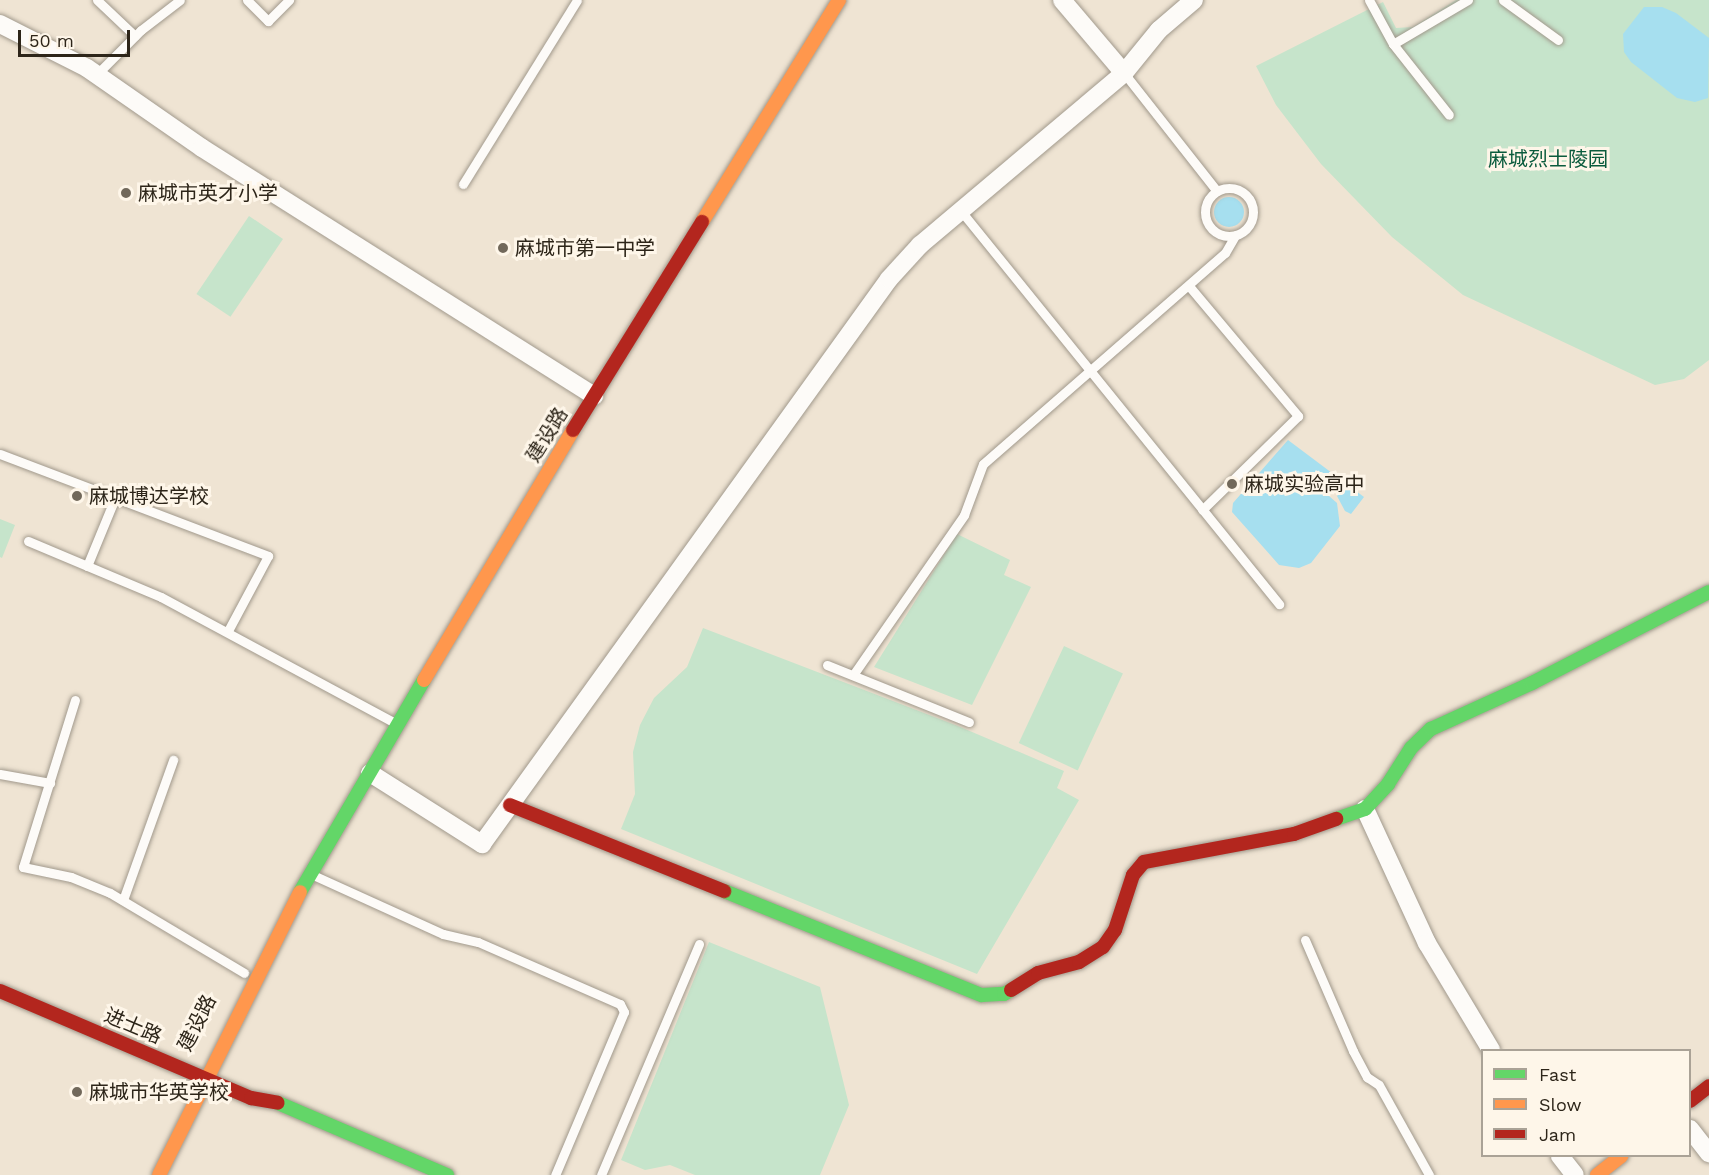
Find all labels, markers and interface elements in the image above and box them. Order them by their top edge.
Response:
scale bar [21,18,134,56]
text: 50 m [29,30,74,51]
park label: 麻城烈士陵园 [1488,147,1608,171]
place label: 麻城市英才小学 [138,181,278,205]
marker: 麻城市英才小学 [119,186,133,200]
place label: 麻城市第一中学 [515,236,655,260]
marker: 麻城市第一中学 [496,241,510,255]
street label: 建设路 [521,403,573,467]
place label: 麻城实验高中 [1244,472,1364,496]
marker: 麻城实验高中 [1225,477,1239,491]
place label: 麻城博达学校 [89,484,209,508]
marker: 麻城博达学校 [70,489,84,503]
street label: 建设路 [173,991,221,1055]
street label: 进士路 [101,1003,165,1049]
legend [1481,1049,1691,1157]
text: Fast [1539,1064,1576,1085]
place label: 麻城市华英学校 [89,1080,229,1104]
marker: 麻城市华英学校 [70,1085,84,1099]
text: Slow [1539,1094,1582,1115]
text: Jam [1539,1124,1576,1145]

